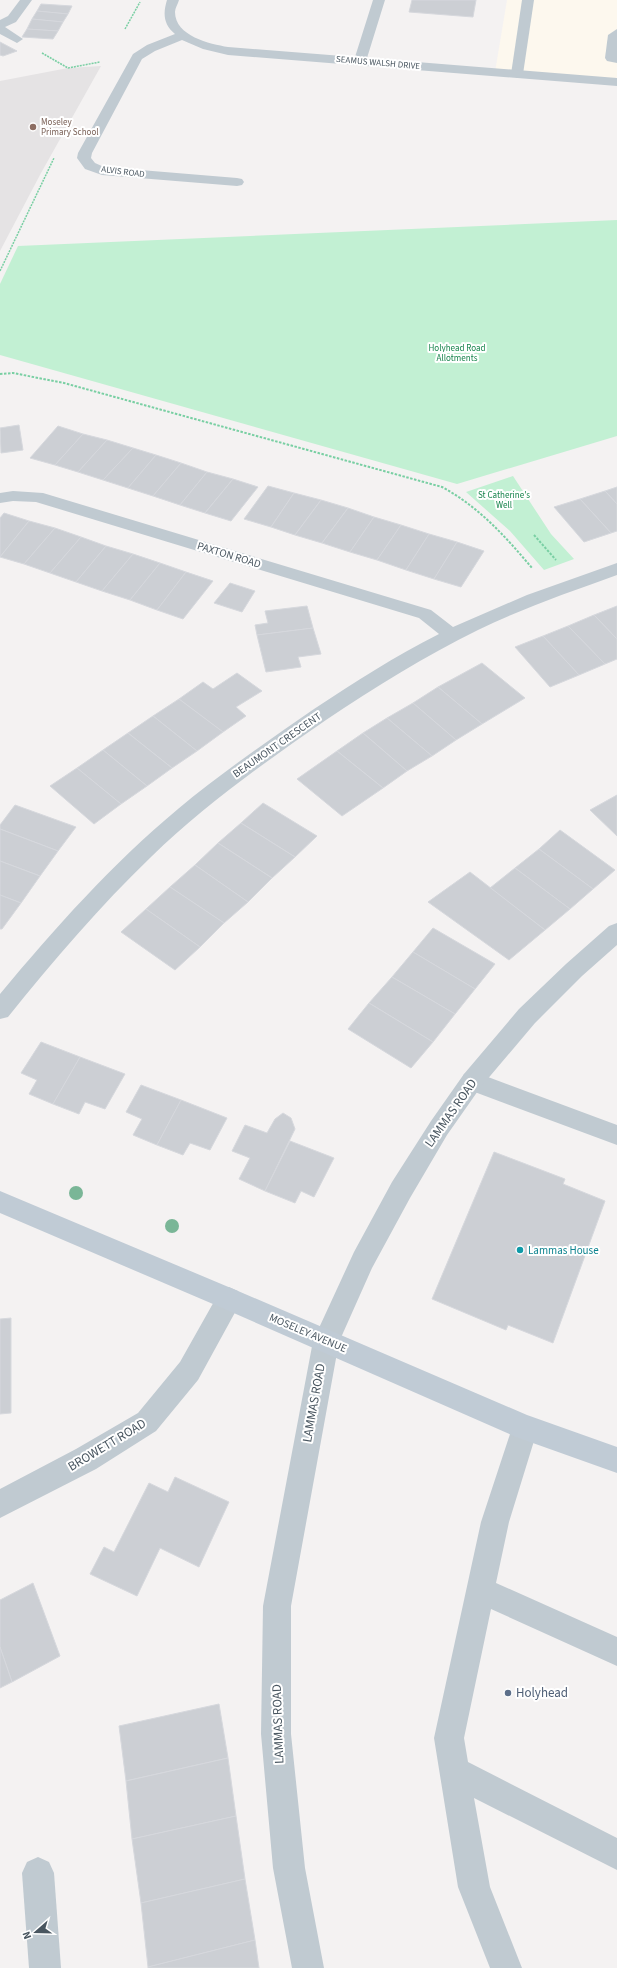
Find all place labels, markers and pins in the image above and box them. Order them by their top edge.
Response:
place label: Moseley Primary School [41,116,99,139]
marker: Moseley Primary School [28,122,38,132]
place label: Lammas House [528,1243,599,1258]
marker: Lammas House [515,1245,525,1255]
place label: Holyhead [516,1684,568,1702]
marker: Holyhead [503,1688,513,1698]

